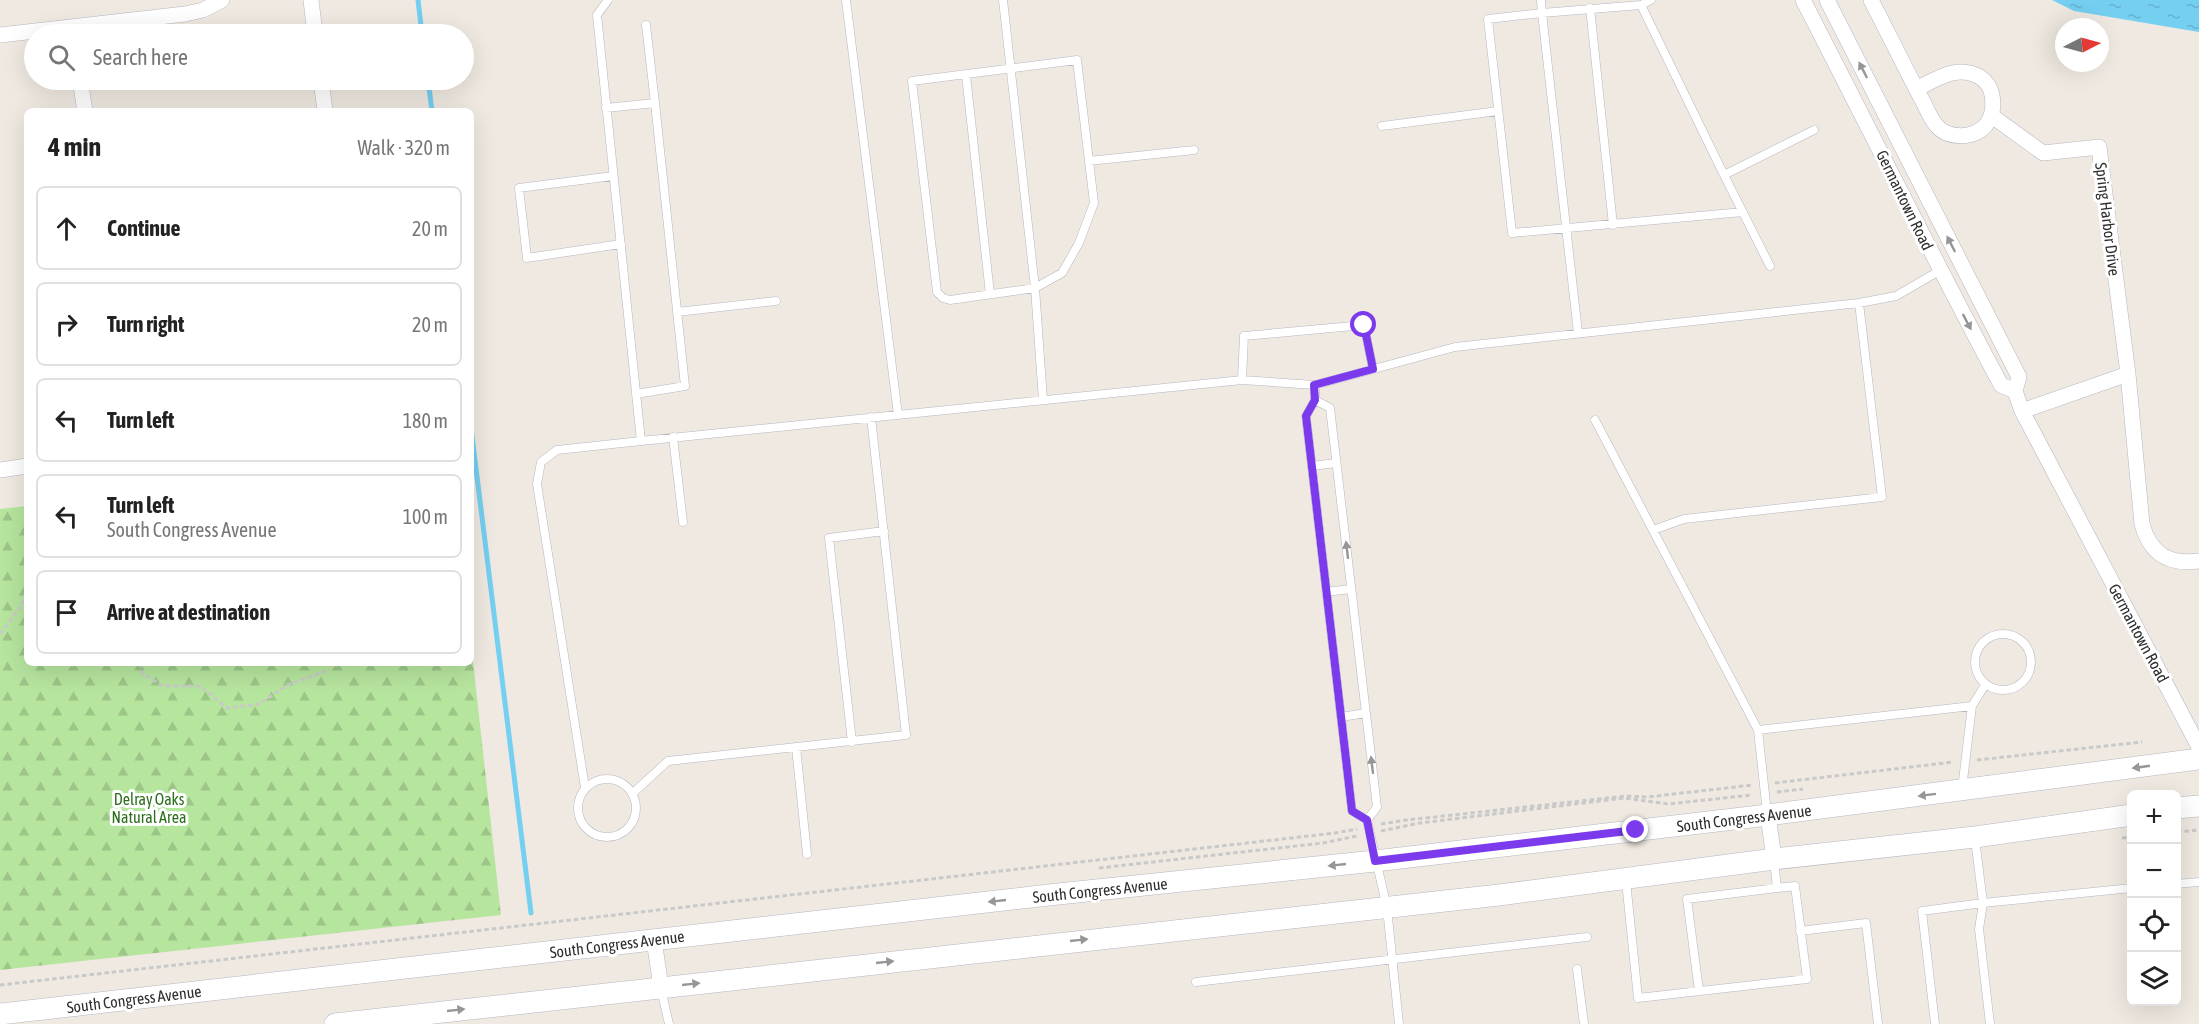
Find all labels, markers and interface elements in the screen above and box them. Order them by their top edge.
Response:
north arrow [2055,18,2109,72]
search box [24,24,474,90]
icon: search [45,41,78,74]
text: Search here [93,44,188,70]
one-way arrow [1858,62,1868,79]
text: 4 min [48,132,101,162]
text: Walk · 320 m [358,136,450,159]
street label: Germantown Road [1873,147,1937,253]
street label: Spring Harbor Drive [2091,161,2124,277]
icon: ahead [50,212,83,245]
text: Continue [107,215,181,241]
text: 20 m [412,217,448,240]
one-way arrow [1947,235,1957,253]
icon: right [50,308,83,341]
text: Turn right [107,311,184,337]
route start [1350,311,1376,337]
text: 20 m [412,313,448,336]
one-way arrow [1962,314,1972,331]
icon: left [50,404,83,437]
text: Turn left [107,407,174,433]
text: 180 m [403,409,448,432]
text: Turn left [107,492,174,518]
icon: left [50,500,83,533]
text: 100 m [403,505,448,528]
text: South Congress Avenue [107,518,277,541]
one-way arrow [1342,541,1351,560]
street label: Germantown Road [2105,581,2173,685]
icon: arrive [50,596,83,629]
text: Arrive at destination [107,599,270,625]
one-way arrow [1367,755,1377,774]
one-way arrow [2131,762,2150,771]
park label: Delray Oaks Natural Area [112,790,186,826]
map controls [2127,790,2181,1006]
button: + [2127,790,2181,844]
one-way arrow [1917,791,1936,800]
street label: South Congress Avenue [1676,801,1813,836]
route end [1622,816,1648,842]
button: − [2127,844,2181,898]
one-way arrow [1328,860,1347,870]
street label: South Congress Avenue [1032,874,1169,907]
one-way arrow [987,896,1006,906]
button: locate [2127,898,2181,952]
street label: South Congress Avenue [549,927,686,962]
one-way arrow [1070,935,1089,945]
button: layers [2127,952,2181,1006]
one-way arrow [876,957,895,967]
one-way arrow [682,979,701,989]
street label: South Congress Avenue [66,982,203,1017]
one-way arrow [446,1006,465,1015]

